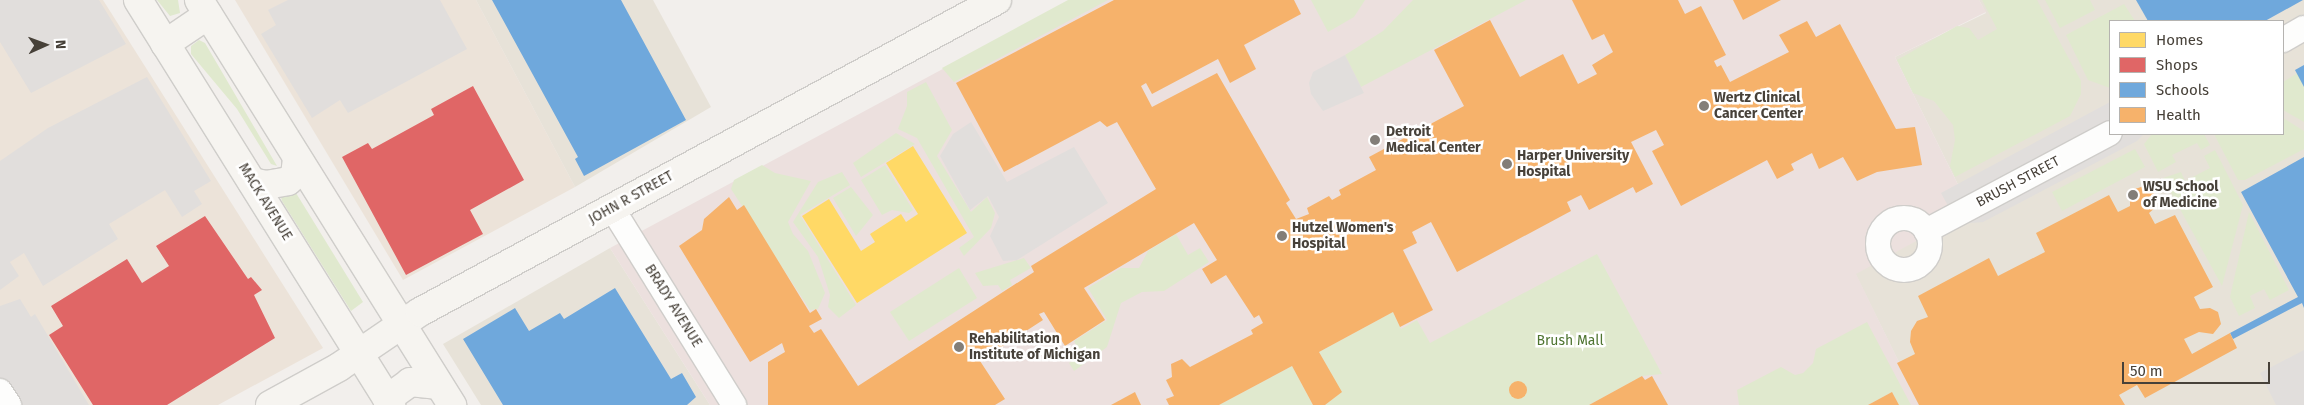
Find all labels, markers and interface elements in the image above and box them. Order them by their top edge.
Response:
north arrow [20,20,70,70]
legend [2109,20,2284,135]
text: Homes [2156,31,2203,49]
text: N [52,40,69,49]
text: Shops [2156,56,2198,74]
text: Schools [2156,81,2209,99]
place label: Wertz Clinical Cancer Center [1714,90,1803,122]
marker: Wertz Clinical Cancer Center [1698,100,1710,112]
text: Health [2156,106,2201,124]
place label: Detroit Medical Center [1386,124,1481,156]
marker: Detroit Medical Center [1368,133,1382,147]
place label: Harper University Hospital [1517,148,1629,180]
street label: BRUSH STREET [1973,153,2063,211]
marker: Harper University Hospital [1501,158,1513,170]
street label: MACK AVENUE [235,160,295,244]
street label: JOHN R STREET [586,168,676,228]
place label: WSU School of Medicine [2143,179,2218,212]
marker: WSU School of Medicine [2127,189,2139,201]
place label: Hutzel Women's Hospital [1292,220,1394,252]
marker: Hutzel Women's Hospital [1276,230,1288,242]
street label: BRADY AVENUE [641,262,705,350]
place label: Rehabilitation Institute of Michigan [969,331,1100,364]
park label: Brush Mall [1536,333,1604,349]
marker: Rehabilitation Institute of Michigan [953,341,965,353]
scale bar [2124,352,2272,384]
text: 50 m [2130,362,2163,380]

